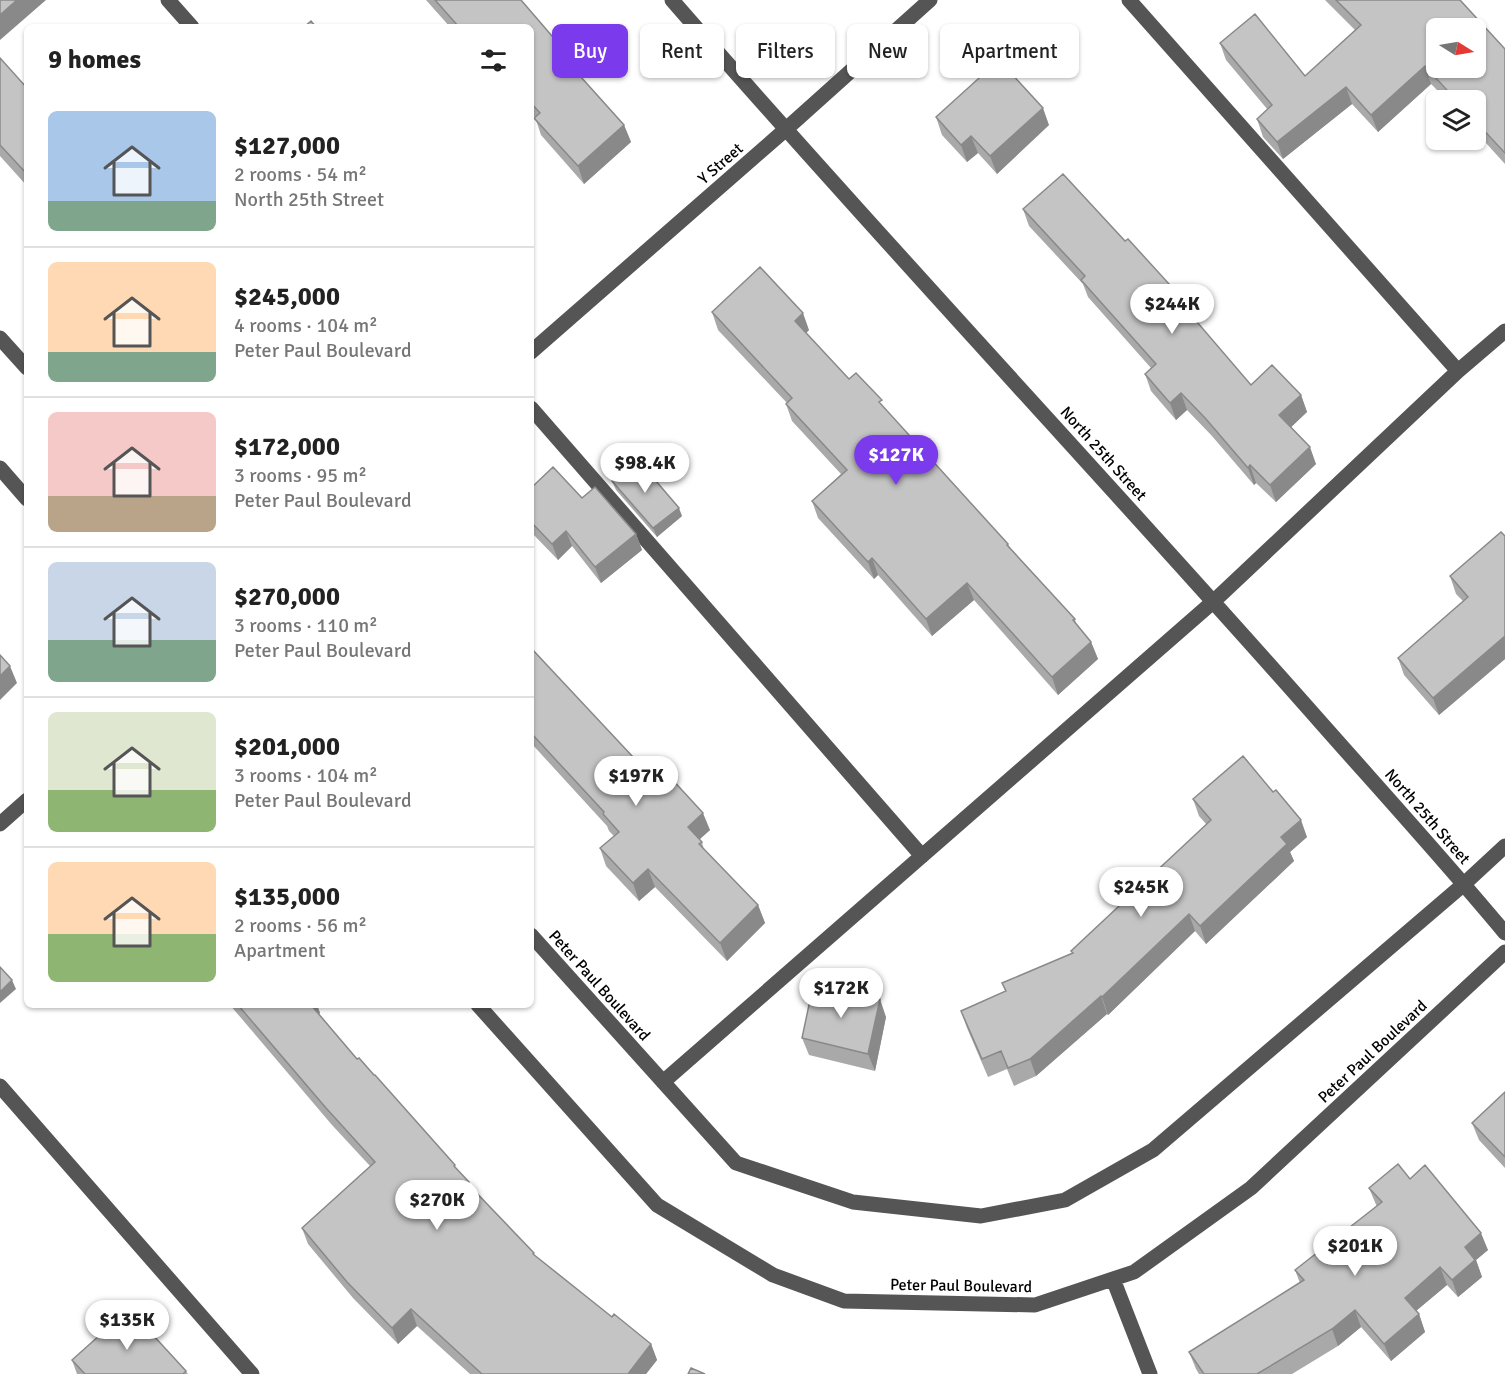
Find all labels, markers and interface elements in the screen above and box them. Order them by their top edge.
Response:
north arrow [1426,18,1486,78]
map controls [1426,18,1486,150]
chip: Buy [552,24,628,78]
chip: Rent [640,24,724,78]
chip: Filters [736,24,835,78]
chip: New [847,24,928,78]
chip: Apartment [940,24,1079,78]
text: 9 homes [48,44,141,76]
icon: filters [477,44,510,77]
button: layers [1426,90,1486,150]
text: $127,000 [234,130,340,162]
icon: home [96,135,168,207]
street label: Y Street [694,138,748,189]
text: 2 rooms · 54 m² [234,162,367,187]
text: North 25th Street [234,187,384,212]
text: $245,000 [234,281,340,313]
pin: $244K [1130,284,1214,335]
icon: home [96,286,168,358]
text: $244K [1144,291,1200,316]
text: 4 rooms · 104 m² [234,313,378,338]
text: Peter Paul Boulevard [234,338,412,363]
street label: North 25th Street [1056,402,1151,505]
text: $172,000 [234,431,340,463]
pin: $127K [854,435,938,486]
icon: home [96,436,168,508]
text: $127K [868,442,924,467]
pin: $98.4K [596,443,694,494]
text: $98.4K [614,450,676,475]
text: 3 rooms · 95 m² [234,463,367,488]
text: Peter Paul Boulevard [234,488,412,513]
text: $270,000 [234,581,340,613]
icon: home [96,586,168,658]
text: 3 rooms · 110 m² [234,613,378,638]
text: Peter Paul Boulevard [234,638,412,663]
text: $201,000 [234,731,340,763]
icon: home [96,736,168,808]
pin: $197K [594,756,678,807]
text: 3 rooms · 104 m² [234,763,378,788]
text: $197K [608,763,664,788]
street label: North 25th Street [1380,765,1474,869]
text: Peter Paul Boulevard [234,788,412,813]
pin: $245K [1099,867,1183,918]
text: $245K [1113,874,1169,899]
text: $135,000 [234,881,340,913]
icon: home [96,886,168,958]
text: 2 rooms · 56 m² [234,913,367,938]
street label: Peter Paul Boulevard [544,926,654,1045]
text: Apartment [234,938,326,963]
pin: $172K [799,968,883,1019]
text: $172K [813,975,869,1000]
street label: Peter Paul Boulevard [1314,996,1431,1107]
pin: $270K [395,1180,479,1231]
text: $270K [409,1187,465,1212]
pin: $201K [1313,1226,1397,1277]
text: $201K [1327,1233,1383,1258]
street label: Peter Paul Boulevard [890,1275,1032,1297]
pin: $135K [85,1300,169,1351]
text: $135K [99,1307,155,1332]

